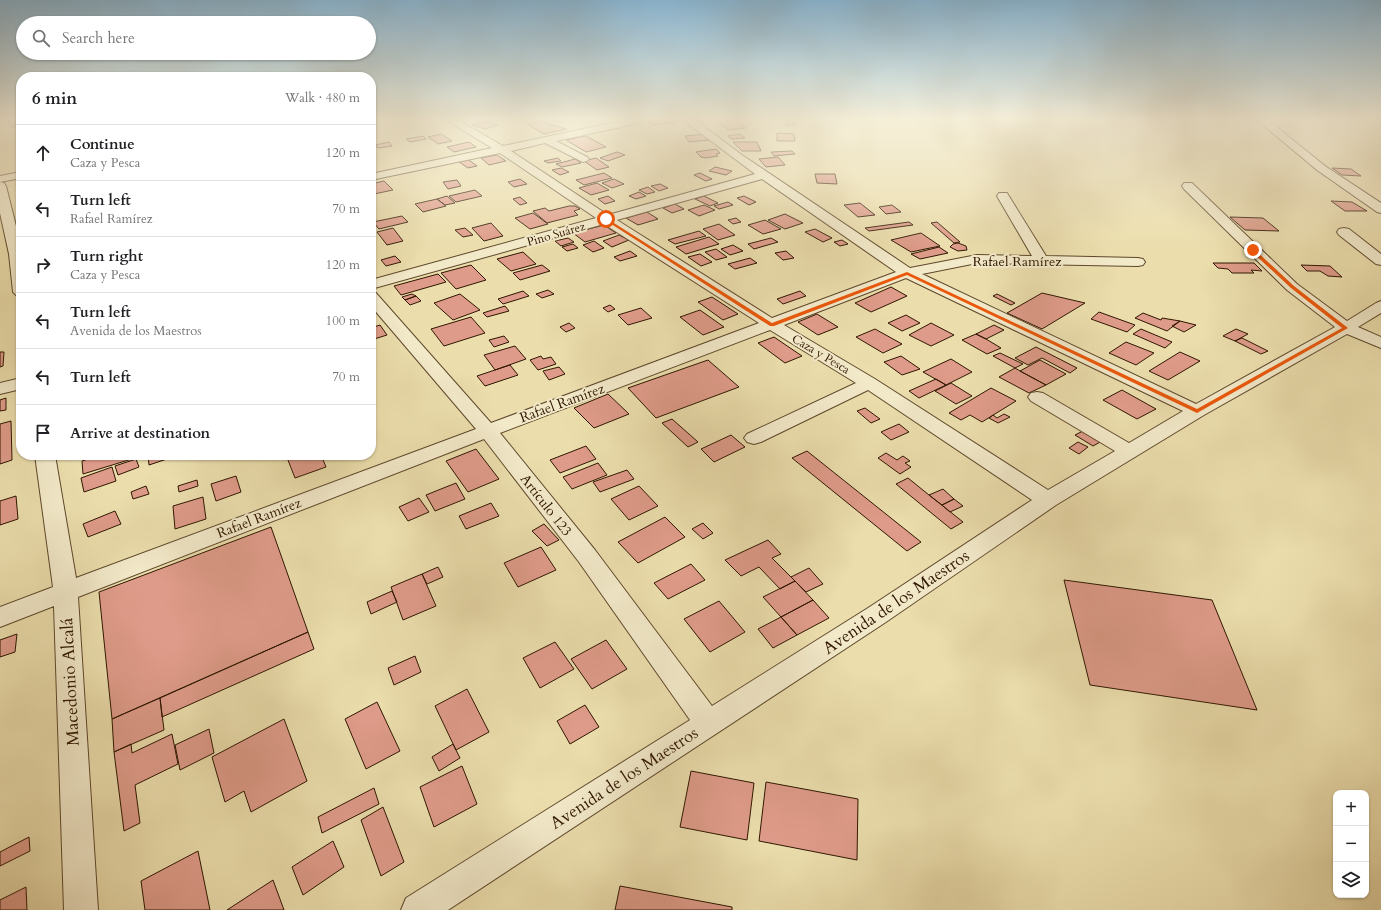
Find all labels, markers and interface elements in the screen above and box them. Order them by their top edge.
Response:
search box [16,16,376,60]
icon: search [30,27,52,49]
text: Search here [62,28,135,48]
text: 6 min [32,87,77,110]
text: Walk · 480 m [285,89,360,107]
text: Continue [70,134,135,154]
icon: ahead [32,142,54,164]
text: 120 m [326,144,360,162]
text: Caza y Pesca [70,154,140,172]
text: Turn left [70,190,131,210]
icon: left [32,198,54,220]
text: 70 m [332,200,360,218]
text: Rafael Ramírez [70,210,153,228]
route start [597,210,615,228]
street label: Pino Suárez [525,218,588,250]
route end [1244,241,1262,259]
text: Turn right [70,246,143,266]
street label: Rafael Ramírez [973,252,1062,271]
icon: right [32,254,54,276]
text: 120 m [326,256,360,274]
text: Caza y Pesca [70,266,140,284]
text: Turn left [70,302,131,322]
icon: left [32,310,54,332]
text: 100 m [326,312,360,330]
text: Avenida de los Maestros [70,322,202,340]
street label: Caza y Pesca [789,330,854,378]
icon: left [32,366,54,388]
text: Turn left [70,367,131,387]
text: 70 m [332,368,360,386]
street label: Rafael Ramírez [517,379,608,427]
icon: arrive [32,422,54,444]
text: Arrive at destination [70,423,210,443]
street label: Artículo 123 [516,470,576,540]
street label: Rafael Ramírez [214,493,305,543]
street label: Avenida de los Maestros [818,544,974,660]
street label: Macedonio Alcalá [55,617,85,747]
street label: Avenida de los Maestros [546,721,703,835]
map controls [1333,790,1369,898]
button: + [1333,790,1369,826]
button: − [1333,826,1369,862]
button: layers [1333,862,1369,898]

